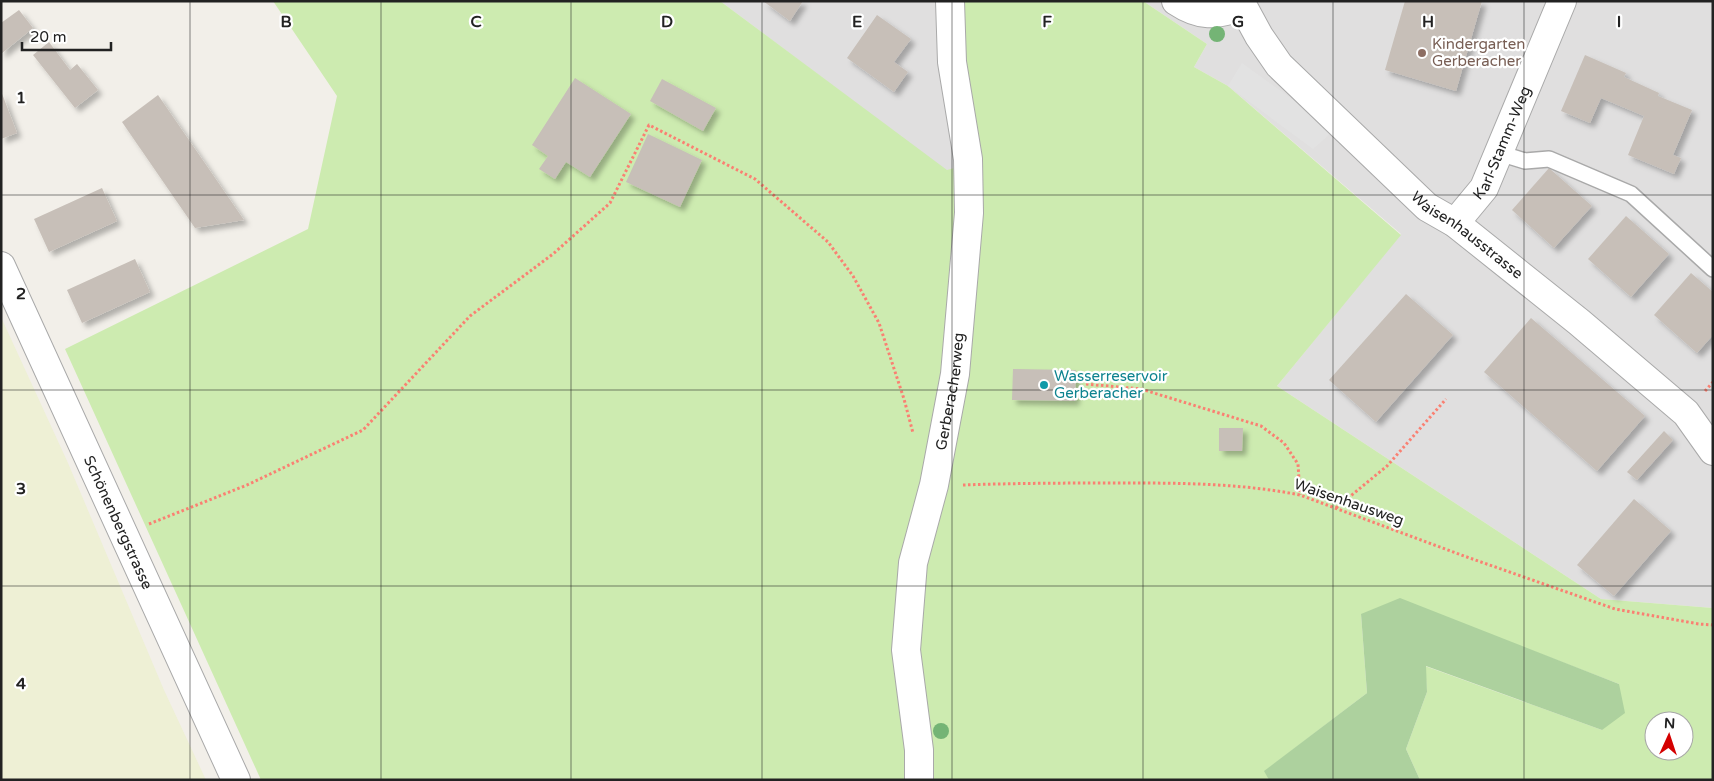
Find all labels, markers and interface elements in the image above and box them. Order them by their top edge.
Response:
text: B [280,12,292,32]
text: C [470,12,482,32]
text: D [661,12,673,32]
text: E [852,12,862,32]
text: F [1042,12,1052,32]
text: G [1232,12,1244,32]
text: H [1422,12,1434,32]
text: I [1617,12,1621,32]
scale bar [22,20,111,52]
text: 20 m [30,28,67,46]
place label: Kindergarten Gerberacher [1432,35,1525,70]
marker: Kindergarten Gerberacher [1416,47,1428,59]
street label: Karl-Stamm-Weg [1469,83,1535,203]
text: 1 [16,88,26,108]
street label: Waisenhausstrasse [1407,187,1527,283]
text: 2 [16,284,26,304]
street label: Gerberacherweg [932,332,968,452]
place label: Wasserreservoir Gerberacher [1054,367,1168,402]
marker: Wasserreservoir Gerberacher [1038,379,1050,391]
street label: Schönenbergstrasse [80,453,157,592]
street label: Waisenhausweg [1292,475,1406,529]
text: 3 [16,479,26,499]
text: 4 [16,674,26,694]
north arrow [1644,711,1694,761]
text: N [1664,715,1676,732]

